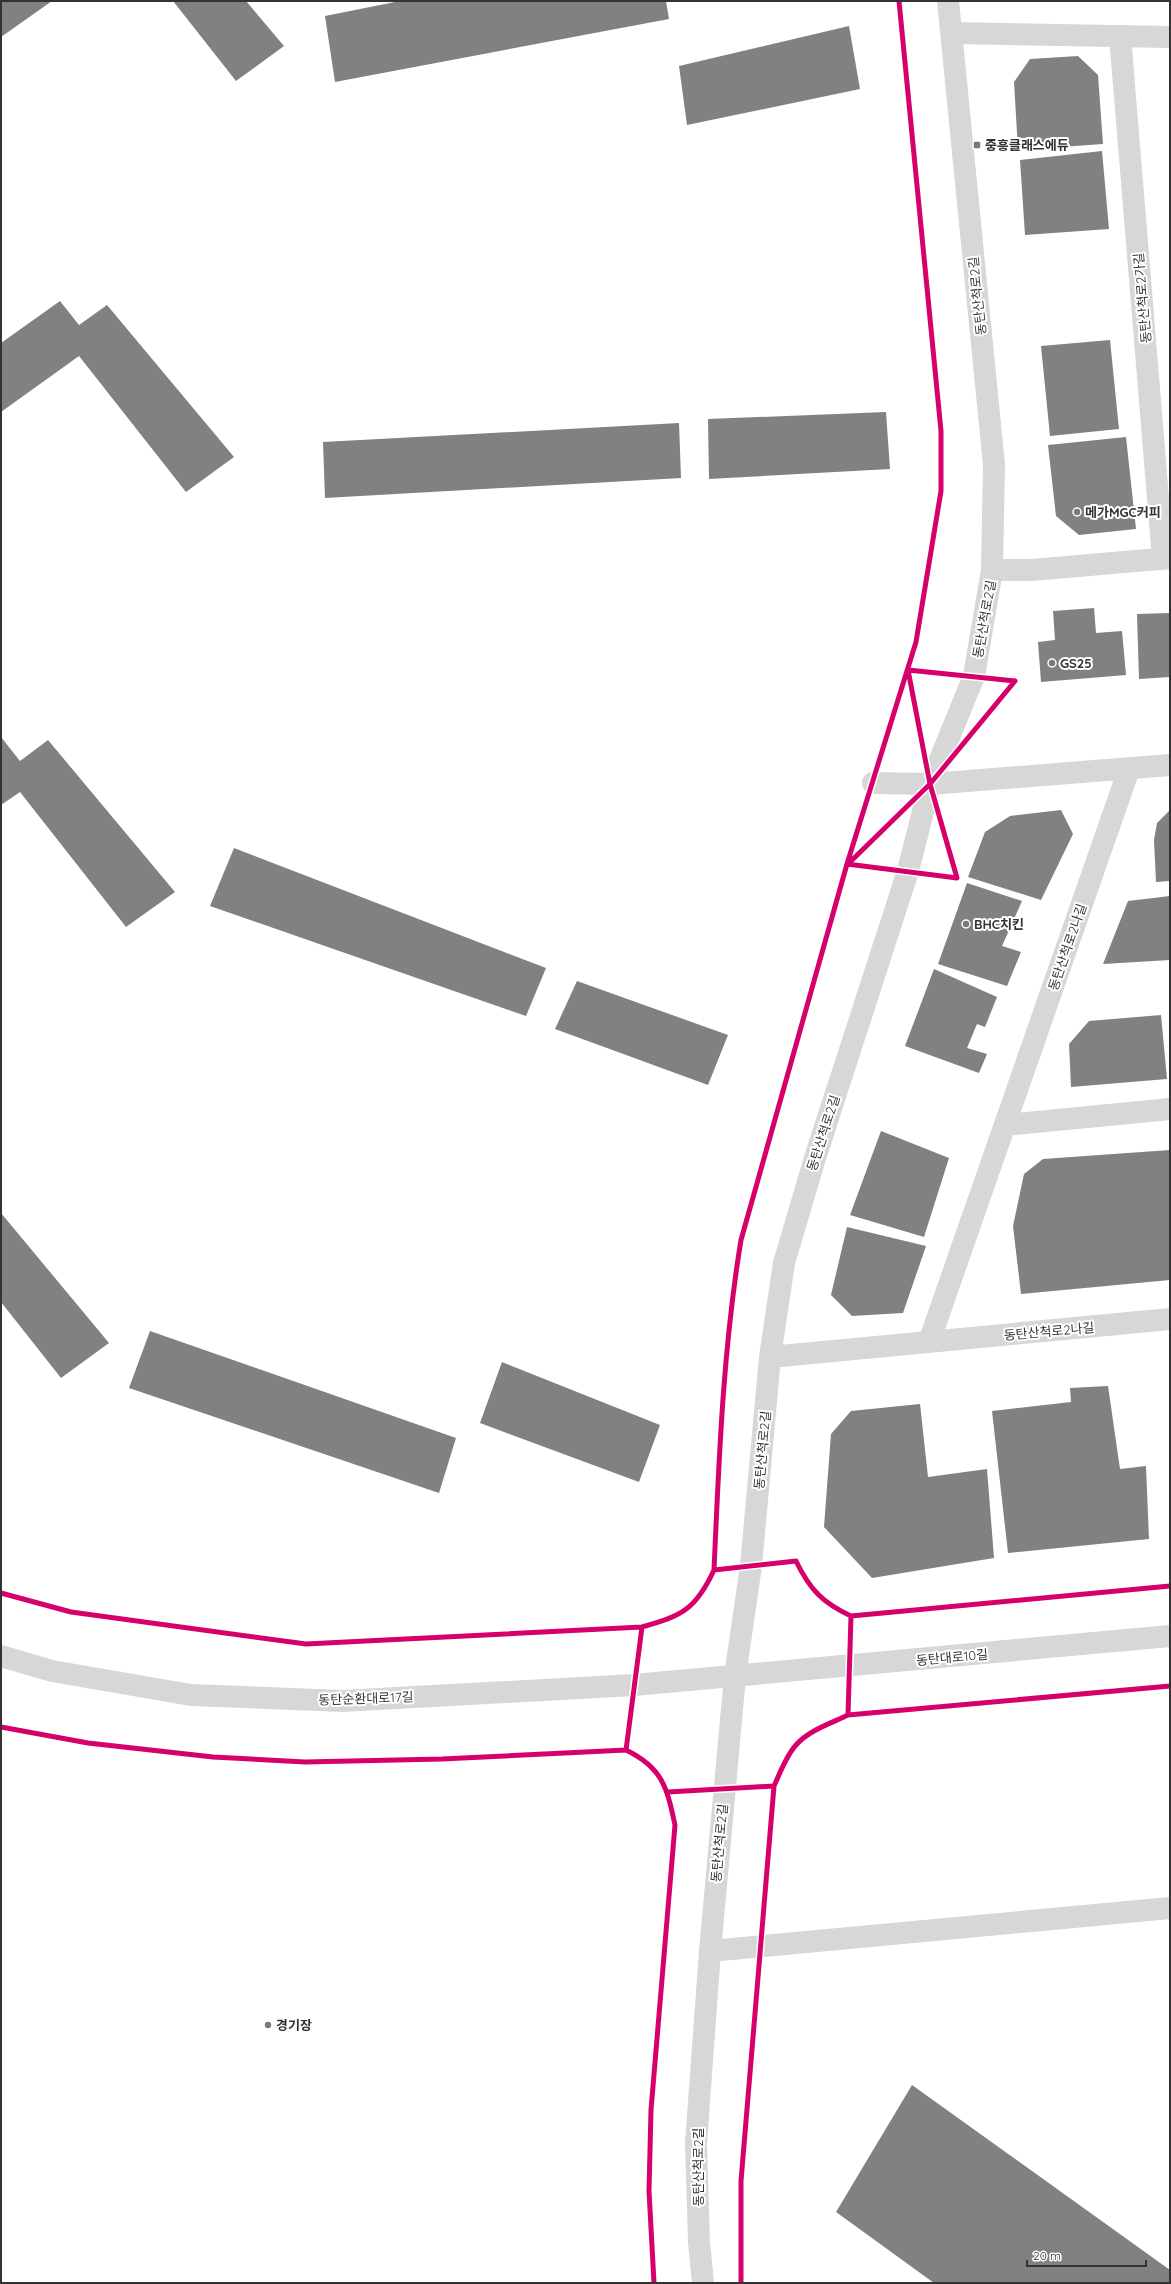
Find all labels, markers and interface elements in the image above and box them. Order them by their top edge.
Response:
place label: 중흥클래스에듀 [985,137,1069,153]
marker: 중흥클래스에듀 [972,140,982,150]
street label: 동탄산척로2가길 [1130,252,1154,344]
street label: 동탄산척로2길 [965,256,989,336]
place label: 메가MGC커피 [1085,504,1161,520]
marker: 메가MGC커피 [1072,507,1082,517]
street label: 동탄산척로2길 [969,579,999,659]
place label: GS25 [1060,655,1092,671]
marker: GS25 [1047,658,1057,668]
street label: 동탄산척로2나길 [1045,901,1089,993]
place label: BHC치킨 [974,916,1024,932]
marker: BHC치킨 [961,919,971,929]
street label: 동탄산척로2길 [803,1093,843,1173]
street label: 동탄산척로2나길 [1003,1319,1095,1343]
street label: 동탄산척로2길 [751,1410,773,1490]
street label: 동탄대로10길 [915,1646,989,1668]
street label: 동탄순환대로17길 [318,1688,414,1708]
street label: 동탄산척로2길 [708,1803,730,1883]
place label: 경기장 [276,2017,312,2033]
marker: 경기장 [263,2020,273,2030]
street label: 동탄산척로2길 [690,2128,706,2206]
scale bar [1027,2242,1146,2268]
text: 20 m [1033,2248,1061,2263]

